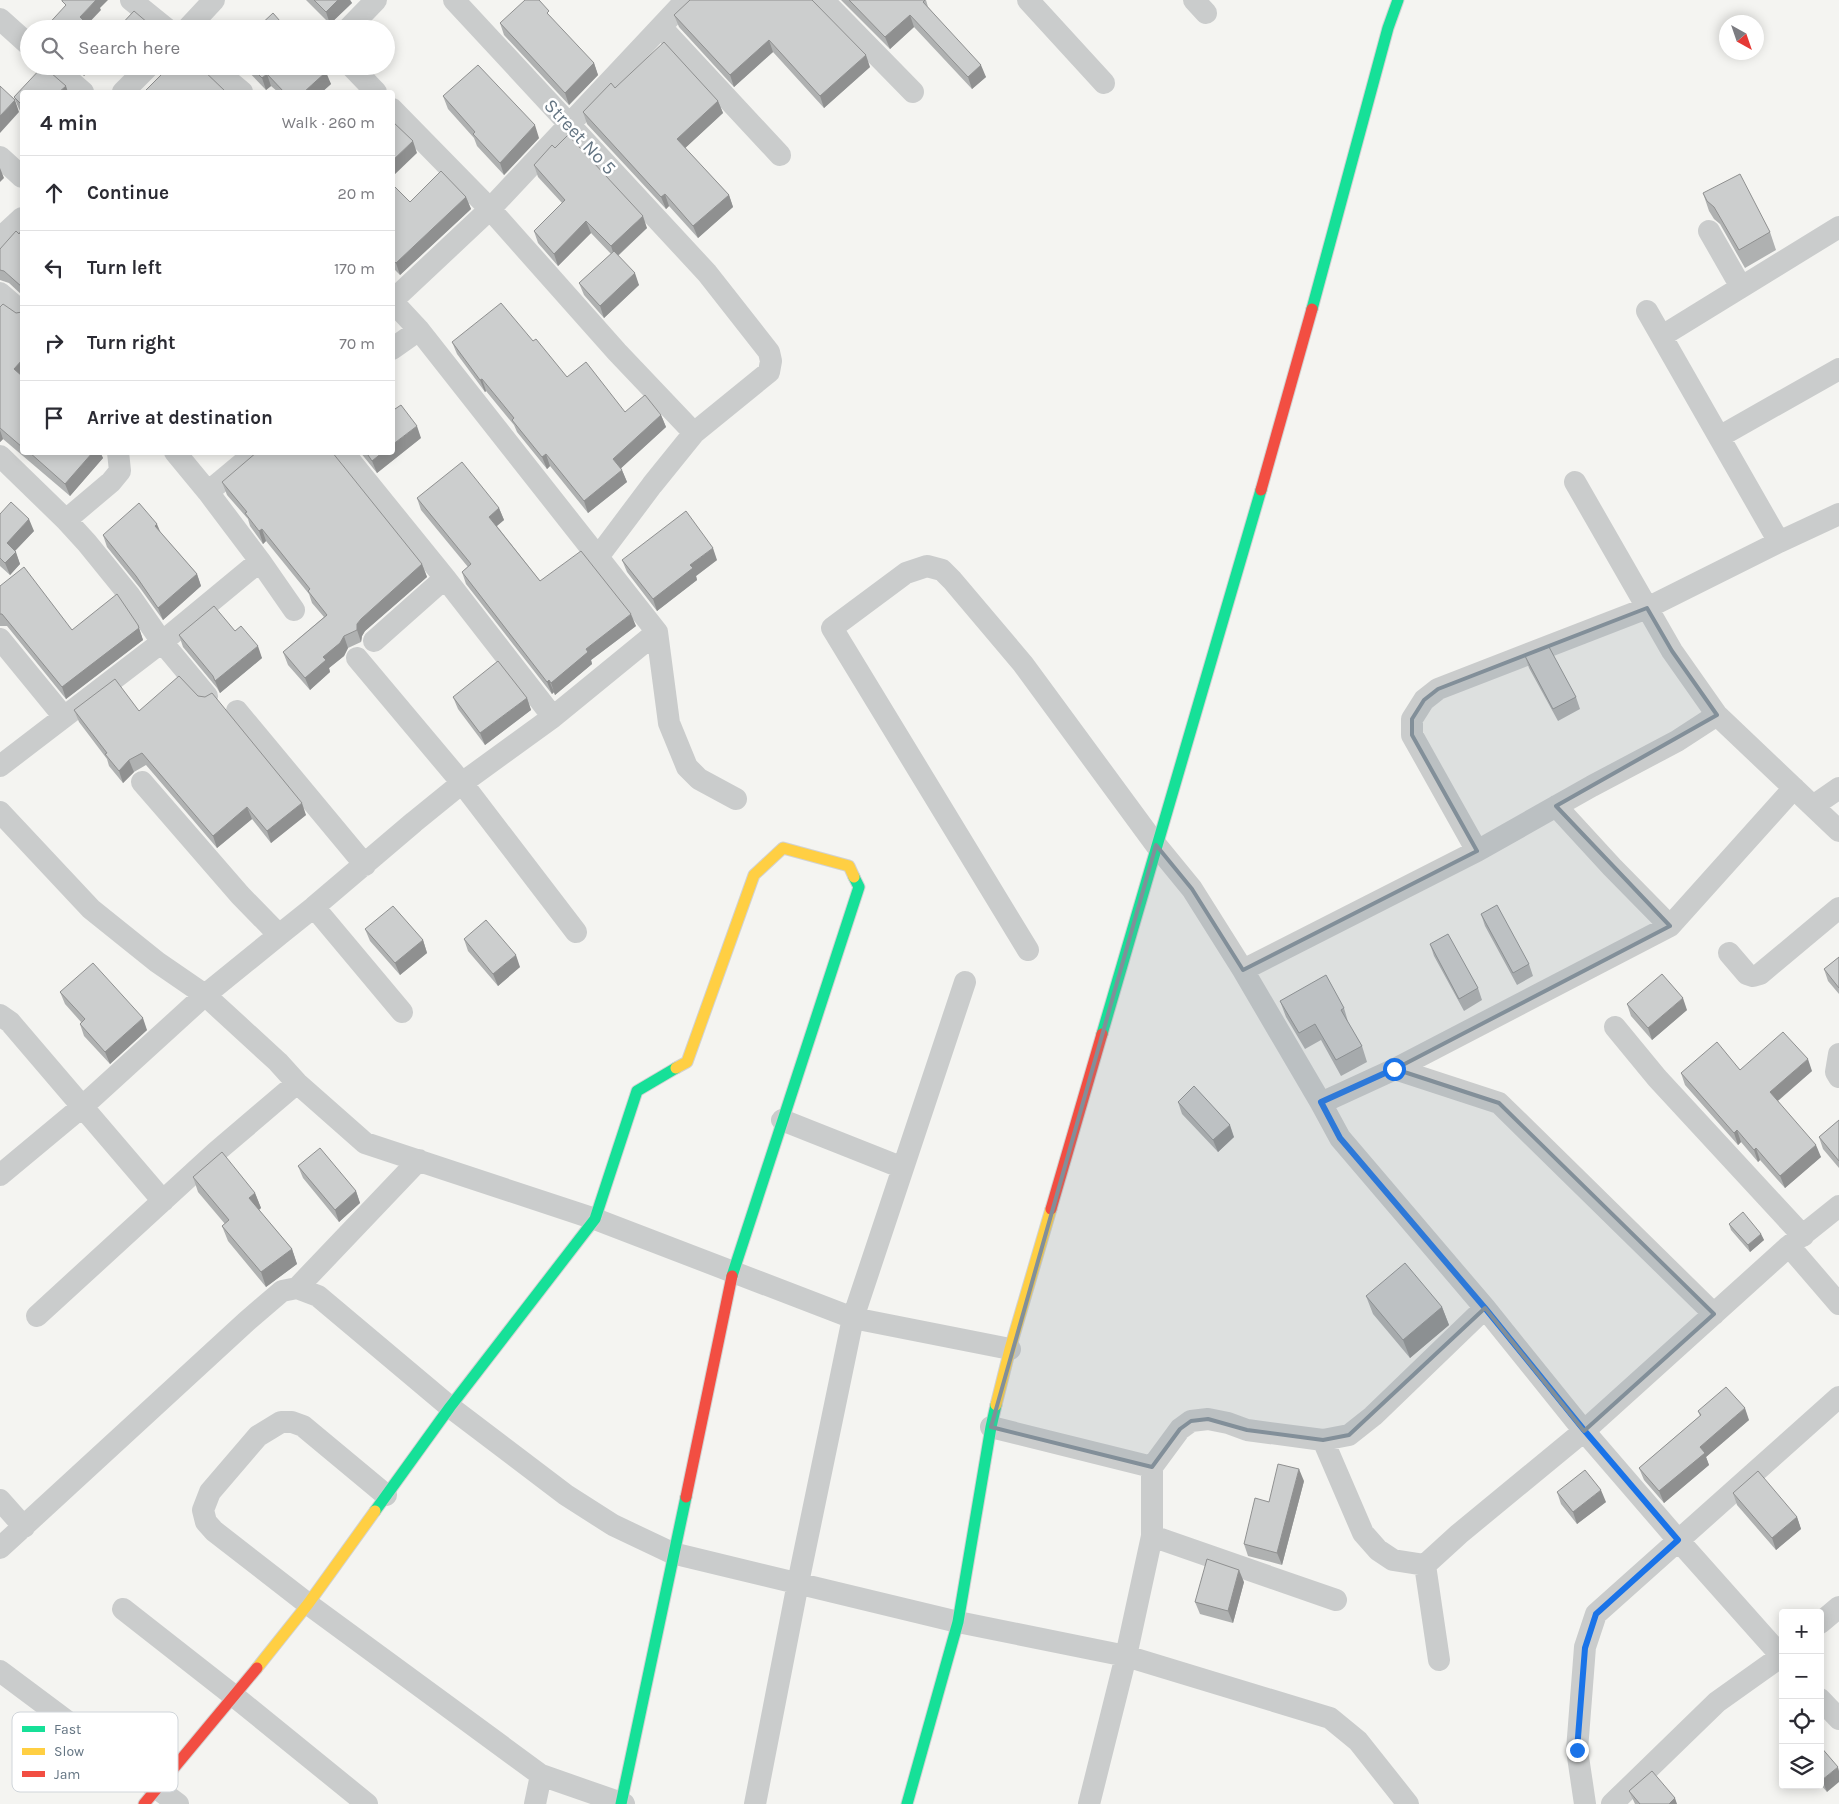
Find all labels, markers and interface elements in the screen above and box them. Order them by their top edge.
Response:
north arrow [1719,15,1764,60]
search box [20,20,395,75]
icon: search [38,34,66,62]
text: Search here [78,37,180,59]
street label: Street No 5 [539,95,621,179]
text: 4 min [40,111,98,135]
text: Walk · 260 m [282,113,375,132]
icon: ahead [40,179,68,207]
text: Continue [87,182,169,204]
text: 20 m [337,184,375,203]
icon: left [40,254,68,282]
text: Turn left [87,257,162,279]
text: 170 m [334,259,375,278]
icon: right [40,329,68,357]
text: Turn right [87,332,176,354]
text: 70 m [339,334,375,353]
icon: arrive [40,404,68,432]
text: Arrive at destination [87,407,273,429]
route start [1383,1058,1406,1081]
map controls [1779,1609,1824,1789]
button: + [1779,1609,1824,1654]
button: − [1779,1654,1824,1699]
button: locate [1779,1699,1824,1744]
legend [12,1712,178,1792]
text: Fast [54,1721,81,1738]
route end [1566,1739,1589,1762]
text: Slow [54,1743,84,1760]
button: layers [1779,1744,1824,1789]
text: Jam [54,1766,80,1783]

